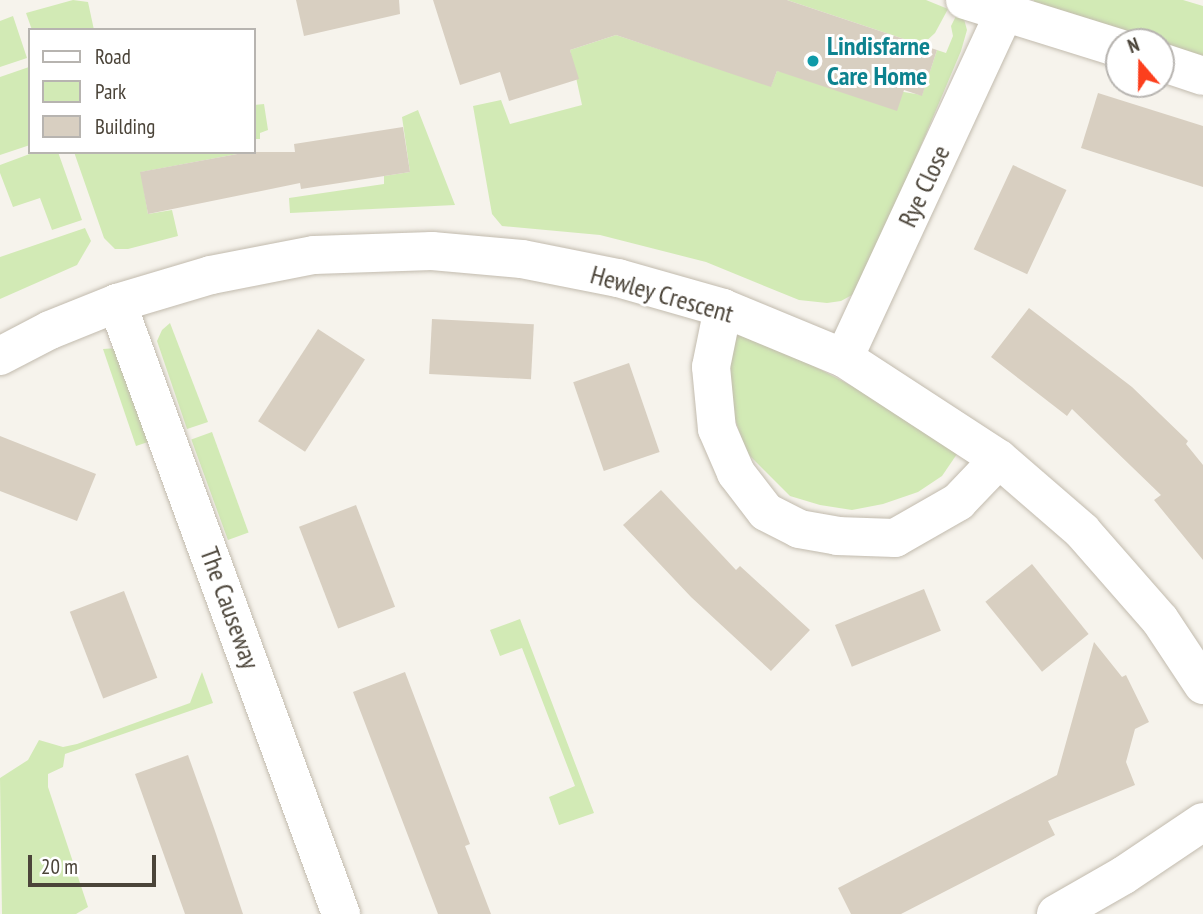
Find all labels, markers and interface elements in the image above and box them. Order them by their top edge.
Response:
legend [28,28,256,154]
north arrow [1105,28,1175,98]
place label: Lindisfarne Care Home [827,30,930,92]
text: N [1125,32,1142,58]
text: Road [95,43,131,70]
marker: Lindisfarne Care Home [805,53,821,69]
text: Park [95,78,126,105]
text: Building [95,113,155,140]
street label: Rye Close [892,140,956,232]
street label: Hewley Crescent [587,259,737,329]
street label: The Causeway [194,543,266,673]
scale bar [32,841,159,885]
text: 20 m [41,853,78,880]

